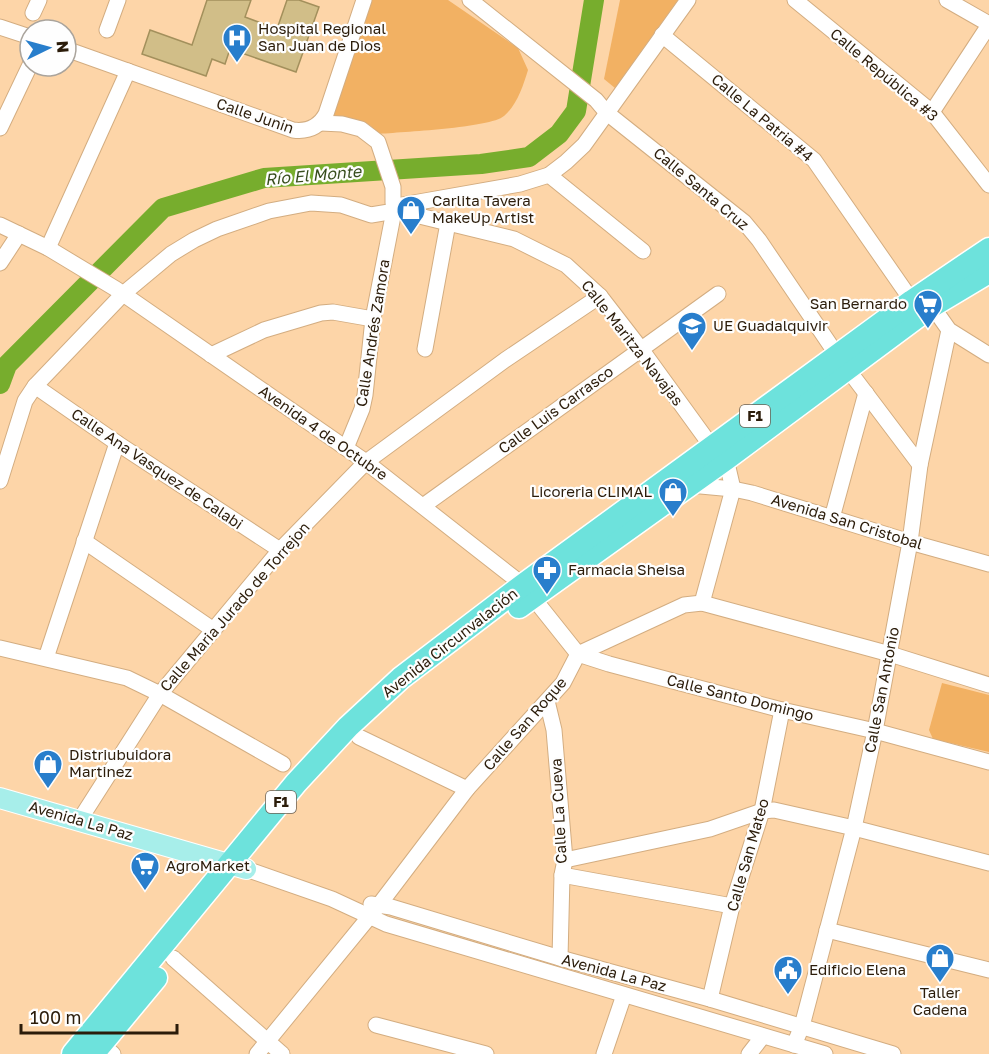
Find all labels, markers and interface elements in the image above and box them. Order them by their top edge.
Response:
north arrow [18,18,78,78]
place label: Hospital Regional San Juan de Dios [258,19,386,54]
hospital icon: Hospital Regional San Juan de Dios [221,22,253,64]
street label: Calle República #3 [827,24,942,125]
text: N [52,40,73,54]
street label: Calle La Patria #4 [708,70,817,165]
street label: Calle Junin [214,93,296,137]
street label: Calle Santa Cruz [650,143,753,234]
water label: Río El Monte [264,161,364,189]
place label: Carlita Tavera MakeUp Artist [432,191,534,226]
shop icon: Carlita Tavera MakeUp Artist [395,194,427,236]
street label: Calle Andrés Zamora [351,258,393,408]
street label: Calle Maritza Navajas [578,276,687,409]
supermarket icon: San Bernardo [912,288,944,330]
place label: San Bernardo [810,294,907,312]
school or university icon: UE Guadalquivir [676,310,708,352]
place label: UE Guadalquivir [713,316,828,334]
street label: Calle Luis Carrasco [495,362,616,457]
street label: Avenida 4 de Octubre [256,381,392,484]
street label: Calle Ana Vasquez de Calabi [68,404,247,532]
road number: F1 [740,405,770,427]
shop icon: Licoreria CLIMAL [657,476,689,518]
place label: Licoreria CLIMAL [531,482,652,500]
street label: Avenida San Cristobal [769,489,925,553]
street label: Calle Maria Jurado de Torrejon [156,518,313,695]
pharmacy icon: Farmacia Sheisa [531,554,563,596]
place label: Farmacia Sheisa [568,560,685,578]
street label: Avenida Circunvalación [378,584,521,701]
street label: Calle San Antonio [860,625,902,754]
street label: Calle Santo Domingo [665,670,816,724]
street label: Calle San Roque [479,673,570,774]
place label: Distriubuidora Martinez [69,745,171,780]
shop icon: Distriubuidora Martinez [32,748,64,790]
street label: Calle La Cueva [546,758,570,864]
road number: F1 [266,791,296,813]
street label: Calle San Mateo [722,796,772,913]
street label: Avenida La Paz [27,797,136,844]
supermarket icon: AgroMarket [129,850,161,892]
place label: AgroMarket [166,856,250,874]
shop icon: Taller Cadena [924,942,956,984]
street label: Avenida La Paz [560,949,669,995]
public building icon: Edificio Elena [772,954,804,996]
place label: Edificio Elena [809,960,906,978]
place label: Taller Cadena [913,983,967,1018]
scale bar [21,997,177,1035]
text: 100 m [30,1006,81,1028]

